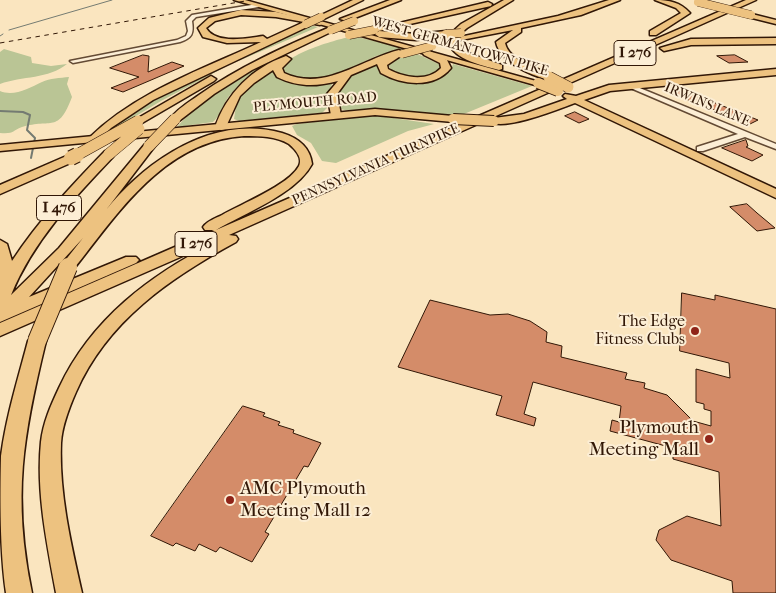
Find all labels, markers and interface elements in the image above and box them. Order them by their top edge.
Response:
street label: WEST GERMANTOWN PIKE [370,14,550,80]
road number: I 276 [614,40,656,66]
street label: IRWINS LANE [662,79,752,131]
street label: PLYMOUTH ROAD [253,89,377,117]
street label: PENNSYLVANIA TURNPIKE [290,120,462,210]
road number: I 476 [36,196,82,220]
road number: I 276 [175,232,217,256]
place label: The Edge Fitness Clubs [595,312,685,350]
marker: The Edge Fitness Clubs [689,325,701,337]
place label: Plymouth Meeting Mall [589,417,699,461]
marker: Plymouth Meeting Mall [703,433,715,445]
place label: AMC Plymouth Meeting Mall 12 [240,478,371,522]
marker: AMC Plymouth Meeting Mall 12 [224,494,236,506]

